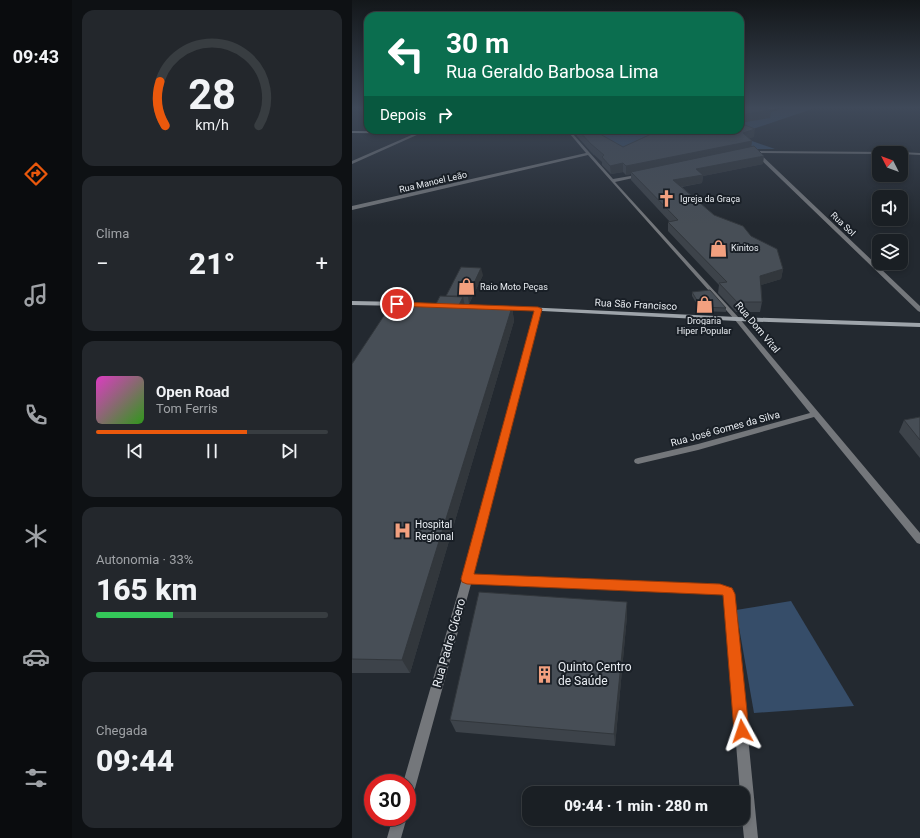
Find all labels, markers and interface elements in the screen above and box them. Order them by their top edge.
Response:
text: 30 m [446,27,509,60]
icon: left [380,28,432,80]
text: 09:43 [13,46,59,67]
text: Rua Geraldo Barbosa Lima [446,61,659,82]
text: 28 [188,70,236,119]
icon: right [434,104,456,126]
text: Depois [380,106,426,124]
text: km/h [195,116,229,132]
north arrow [872,146,908,182]
map controls [872,146,908,270]
icon: directions [22,160,50,188]
street label: Rua Manoel Leão [398,169,468,195]
church icon: Igreja da Graça [657,189,677,209]
button: sound [872,190,908,226]
place label: Igreja da Graça [680,194,740,204]
street label: Rua Sol [829,210,857,238]
text: Clima [96,226,129,241]
button: layers [872,234,908,270]
shop icon: Kinitos [708,238,728,258]
place label: Kinitos [731,243,759,253]
text: 21° [189,246,235,281]
text: − [96,251,109,276]
text: + [316,251,328,276]
shop icon: Raio Moto Peças [457,277,477,297]
icon: music [22,281,50,309]
place label: Raio Moto Peças [480,282,548,292]
pin [380,287,414,321]
icon: arrive [386,293,408,315]
shop icon: Drogaria Hiper Popular [694,294,714,314]
street label: Rua São Francisco [595,297,678,312]
street label: Rua Dom Vital [733,300,782,355]
place label: Drogaria Hiper Popular [677,316,731,336]
text: Open Road [156,383,230,401]
icon: phone [22,401,50,429]
text: Tom Ferris [156,401,218,416]
street label: Rua José Gomes da Silva [669,409,781,448]
icon: previous [124,440,146,462]
icon: pause [201,440,223,462]
icon: next [278,440,300,462]
place label: Hospital Regional [415,519,454,542]
hospital icon: Hospital Regional [392,520,412,540]
icon: climate [22,522,50,550]
text: Autonomia · 33% [96,552,193,567]
text: 165 km [96,572,198,607]
street label: Rua Padre Cícero [430,597,468,689]
icon: car [22,643,50,671]
place label: Quinto Centro de Saúde [558,660,632,688]
building icon: Quinto Centro de Saúde [535,664,555,684]
position arrow [721,710,763,752]
text: Chegada [96,723,147,738]
text: 09:44 [96,743,174,778]
icon: filters [22,764,50,792]
speed limit sign: 30 [364,774,416,826]
text: 09:44 · 1 min · 280 m [564,797,708,815]

